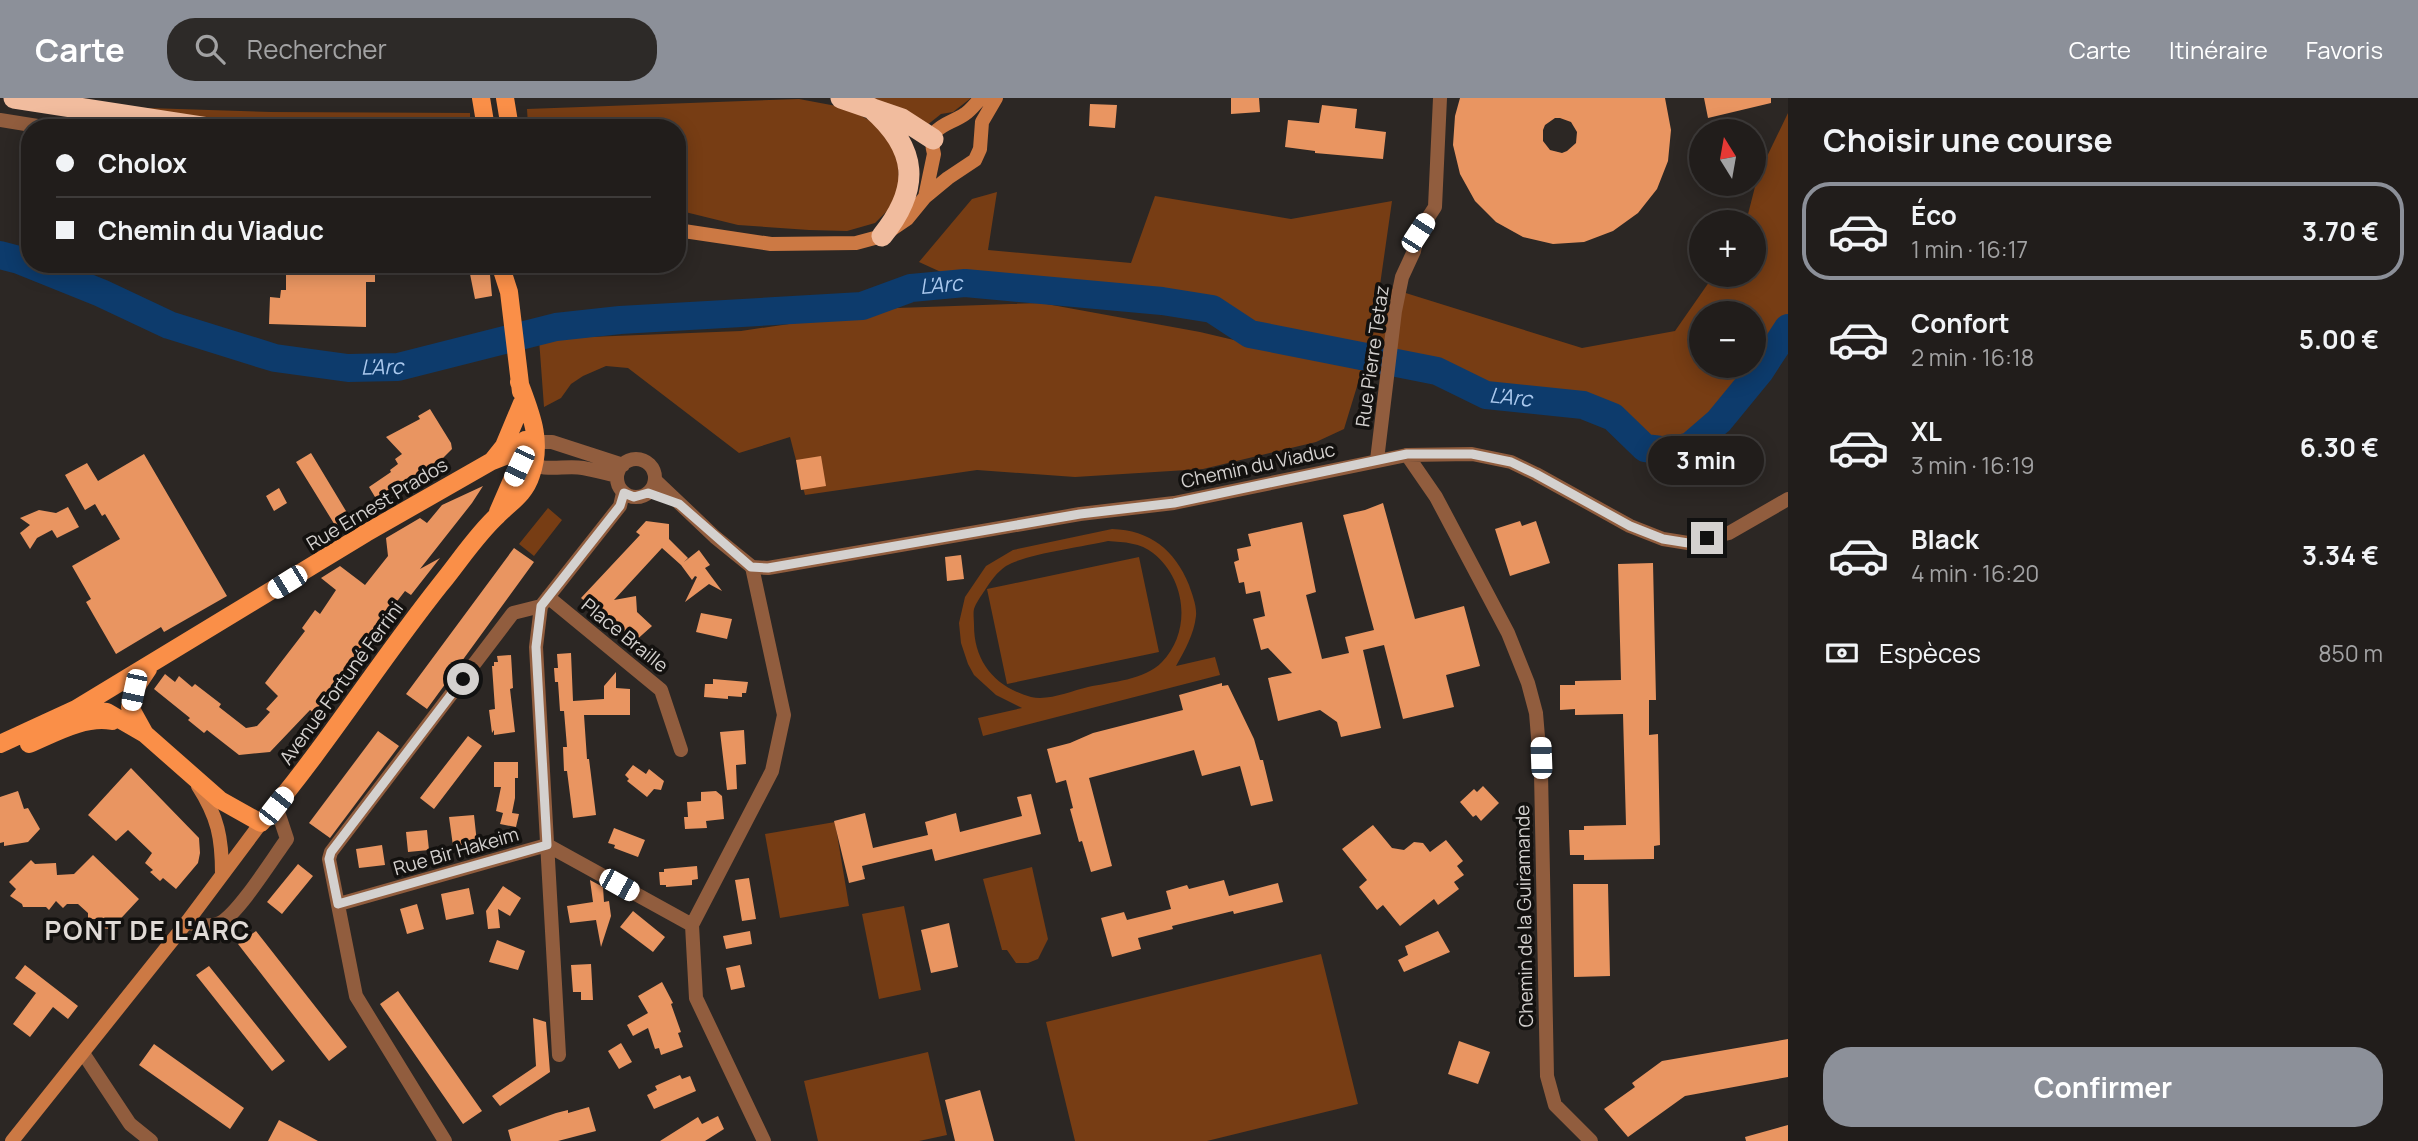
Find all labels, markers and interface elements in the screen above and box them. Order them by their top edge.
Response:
search box [167,18,657,81]
text: Carte [35,27,125,72]
icon: search [191,30,229,68]
text: Rechercher [247,31,387,67]
text: Carte [2069,33,2131,66]
text: Itinéraire [2169,33,2268,66]
text: Favoris [2306,33,2383,66]
text: Choisir une course [1823,118,2113,162]
north arrow [1689,119,1766,196]
map controls [1689,119,1766,378]
text: Cholox [98,145,187,181]
text: Éco [1911,197,1957,233]
icon: car [1827,200,1890,263]
car [1398,210,1439,256]
button: + [1689,210,1766,287]
text: Chemin du Viaduc [98,212,324,248]
text: 3.70 € [2302,213,2379,249]
text: 1 min · 16:17 [1911,233,2028,265]
water label: L'Arc [918,268,966,300]
street label: Rue Pierre Tetaz [1349,284,1395,428]
button: − [1689,301,1766,378]
text: Confort [1911,305,2010,341]
icon: car [1827,308,1890,371]
text: 5.00 € [2299,321,2379,357]
text: 2 min · 16:18 [1911,341,2034,373]
water label: L'Arc [361,352,406,381]
water label: L'Arc [1488,380,1536,413]
text: XL [1911,413,1942,449]
icon: car [1827,416,1890,479]
text: 6.30 € [2300,429,2379,465]
street label: Chemin du Viaduc [1179,436,1337,494]
callout: 3 min [1649,436,1765,486]
car [501,443,538,489]
text: 3 min [1676,444,1736,476]
text: 3 min · 16:19 [1911,449,2035,481]
street label: Rue Ernest Prados [302,452,452,556]
text: Black [1911,521,1979,557]
route end [1691,522,1723,554]
icon: car [1827,524,1890,587]
text: 3.34 € [2302,537,2379,573]
text: 4 min · 16:20 [1911,557,2039,589]
car [264,562,311,602]
street label: Place Braille [576,592,674,678]
street label: Avenue Fortuné Ferrini [273,596,409,770]
icon: cash [1823,634,1861,672]
text: Espèces [1879,635,1981,671]
text: 850 m [2318,637,2383,669]
route start [447,663,479,695]
car [120,667,149,713]
car [1530,737,1553,779]
car [255,783,298,829]
street label: Chemin de la Guiramande [1509,804,1539,1028]
street label: Rue Bir Hakeim [390,821,522,881]
car [596,866,643,904]
district label: PONT DE L'ARC [44,912,252,948]
button: Confirmer [1823,1047,2383,1127]

